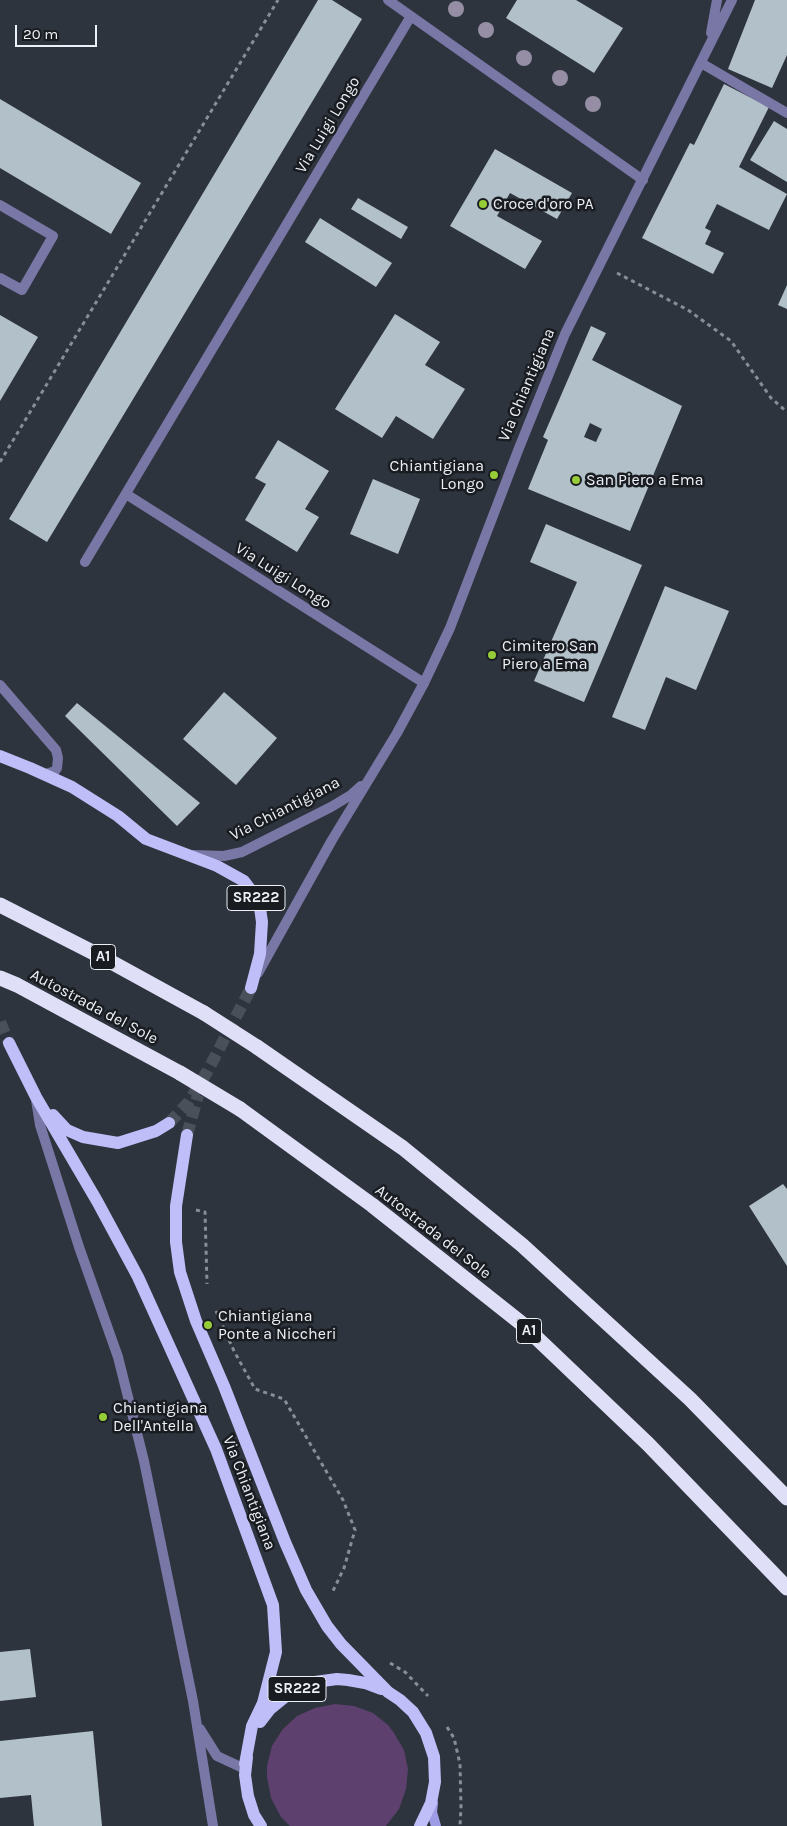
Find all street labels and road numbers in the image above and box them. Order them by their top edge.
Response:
street label: Via Luigi Longo [292,73,364,177]
street label: Via Chiantigiana [495,326,559,444]
street label: Via Luigi Longo [231,539,335,613]
street label: Via Chiantigiana [227,773,343,845]
road number: SR222 [227,886,285,910]
road number: A1 [90,944,116,970]
street label: Autostrada del Sole [27,965,161,1049]
street label: Autostrada del Sole [371,1181,495,1283]
road number: A1 [516,1318,542,1344]
street label: Via Chiantigiana [218,1433,280,1553]
road number: SR222 [268,1676,326,1702]

